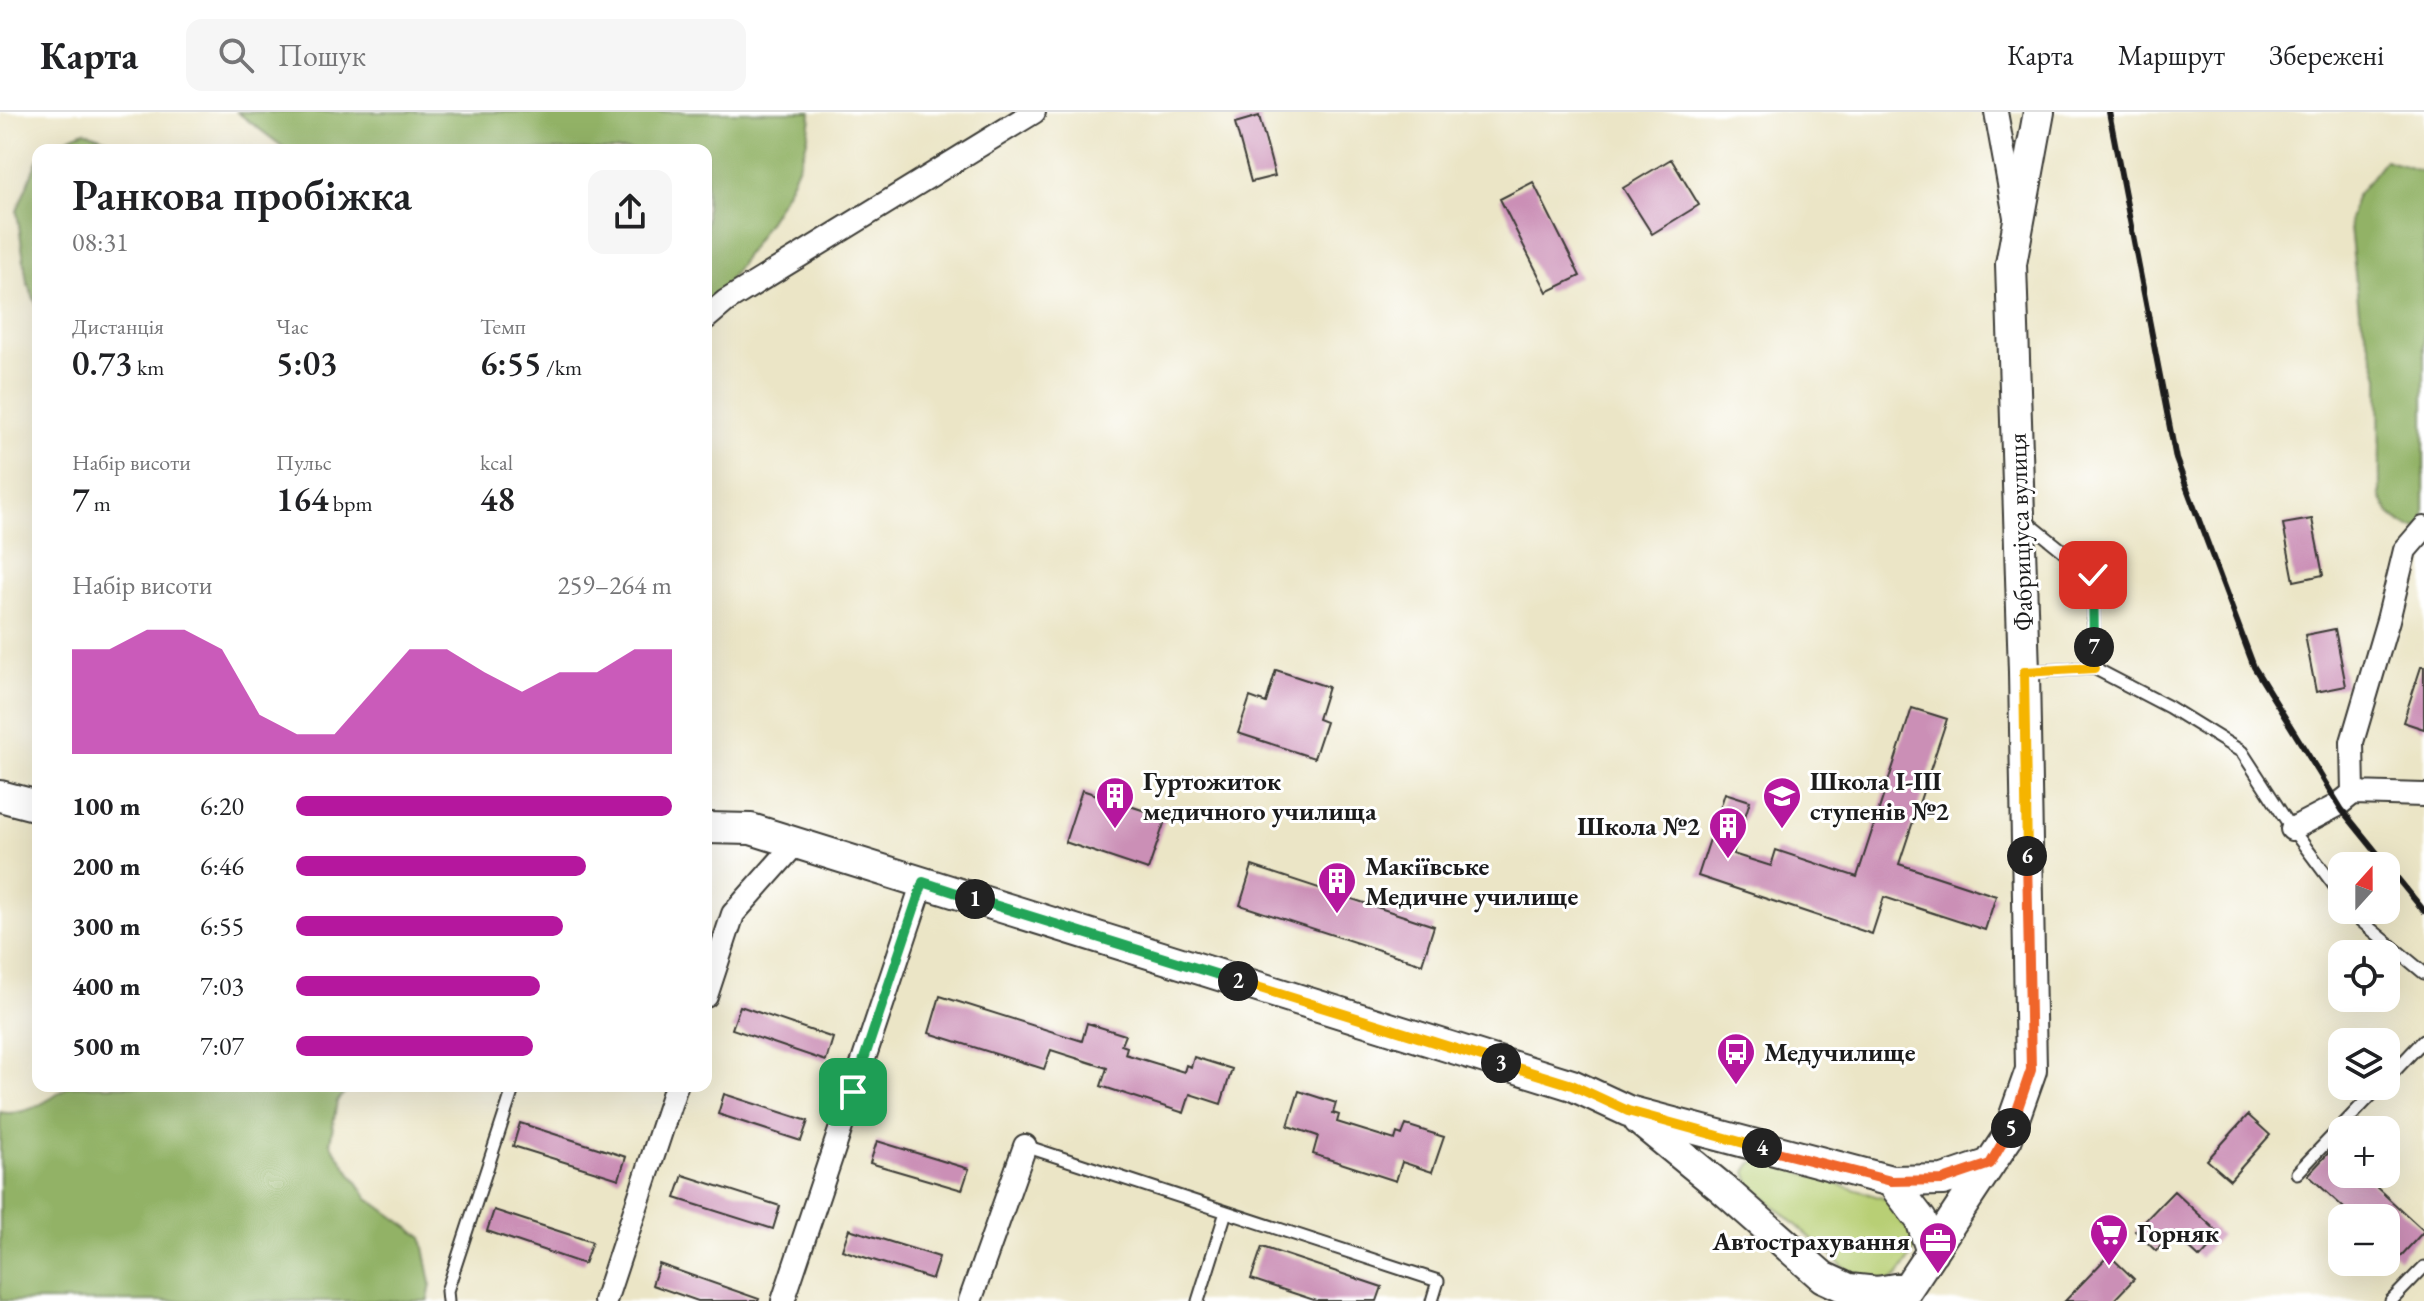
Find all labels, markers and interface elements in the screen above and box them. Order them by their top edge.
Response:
search box [186,19,746,91]
text: Карта [40,31,138,80]
icon: search [214,33,258,77]
text: Пошук [278,36,366,75]
text: Карта [2007,37,2074,73]
text: Маршрут [2118,37,2225,73]
text: Збережені [2269,37,2384,73]
text: Ранкова пробіжка [72,166,412,223]
button: share [588,170,672,254]
text: 08:31 [72,225,128,259]
text: Дистанція [72,312,164,341]
text: Час [276,312,309,341]
text: Темп [480,312,526,341]
text: 0.73 [72,341,133,385]
text: 5:03 [276,341,338,385]
text: 6:55 [480,341,542,385]
text: km [133,353,164,382]
text: /km [542,353,582,382]
street label: Фабриціуса вулиця [2000,432,2040,632]
text: Набір висоти [72,448,191,477]
text: Пульс [276,448,332,477]
text: kcal [480,448,513,477]
text: 7 [72,477,89,521]
text: 164 [276,477,328,521]
text: 48 [480,477,515,521]
text: m [89,489,111,518]
text: bpm [328,489,373,518]
pin [2059,541,2127,609]
icon: check [2071,553,2115,597]
text: Набір висоти [72,568,212,602]
text: 259–264 m [557,568,672,602]
pin: 7 [2074,627,2114,667]
text: 7 [2088,632,2100,661]
place label: Гуртожиток медичного училища [1143,764,1377,828]
place label: Школа I-III ступенів №2 [1810,764,1949,828]
building icon: Гуртожиток медичного училища [1094,775,1136,830]
school or university icon: Школа I-III ступенів №2 [1761,775,1803,830]
text: 100 m [72,789,140,823]
text: 6:20 [200,789,244,823]
building icon: Школа №2 [1707,805,1749,860]
place label: Школа №2 [1577,809,1700,843]
pin: 6 [2007,836,2047,876]
text: 6 [2021,841,2033,870]
text: 200 m [72,849,140,883]
text: 6:46 [200,849,244,883]
place label: Макіївське Медичне училище [1365,849,1578,913]
north arrow [2328,852,2400,924]
map controls [2328,852,2400,1276]
building icon: Макіївське Медичне училище [1316,860,1358,915]
pin: 1 [955,879,995,919]
text: 1 [969,884,981,913]
text: 300 m [72,909,140,943]
text: 6:55 [200,909,244,943]
button: locate [2328,940,2400,1012]
pin: 2 [1218,961,1258,1001]
text: 2 [1232,966,1244,995]
text: 400 m [72,969,140,1003]
text: 7:03 [200,969,244,1003]
button: layers [2328,1028,2400,1100]
text: 500 m [72,1029,140,1063]
text: 7:07 [200,1029,244,1063]
bus stop icon: Медучилище [1715,1031,1757,1086]
place label: Медучилище [1764,1035,1916,1069]
pin: 3 [1481,1043,1521,1083]
text: 3 [1495,1048,1507,1077]
pin [819,1058,887,1126]
icon: arrive [831,1070,875,1114]
pin: 5 [1991,1108,2031,1148]
text: 5 [2005,1113,2017,1142]
button: + [2328,1116,2400,1188]
pin: 4 [1742,1128,1782,1168]
text: 4 [1756,1133,1768,1162]
button: − [2328,1204,2400,1276]
supermarket icon: Горняк [2088,1212,2130,1267]
place label: Горняк [2137,1216,2220,1250]
office icon: Автострахування [1917,1220,1959,1275]
place label: Автострахування [1711,1224,1910,1258]

